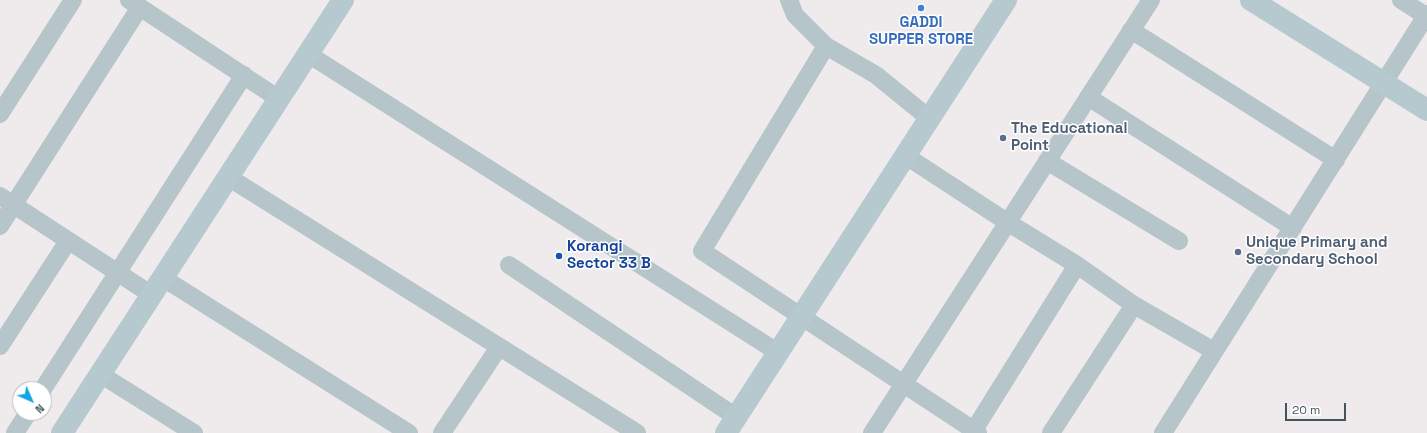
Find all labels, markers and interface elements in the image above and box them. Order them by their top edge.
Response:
marker: GADDI SUPPER STORE [916,3,926,13]
place label: GADDI SUPPER STORE [869,14,973,49]
place label: The Educational Point [1011,120,1127,155]
marker: The Educational Point [998,133,1008,143]
place label: Unique Primary and Secondary School [1246,234,1388,269]
place label: Korangi Sector 33 B [567,238,651,273]
marker: Unique Primary and Secondary School [1233,247,1243,257]
marker: Korangi Sector 33 B [554,251,564,261]
north arrow [12,381,52,421]
scale bar [1287,395,1348,421]
text: N [32,401,47,416]
text: 20 m [1292,402,1320,418]

